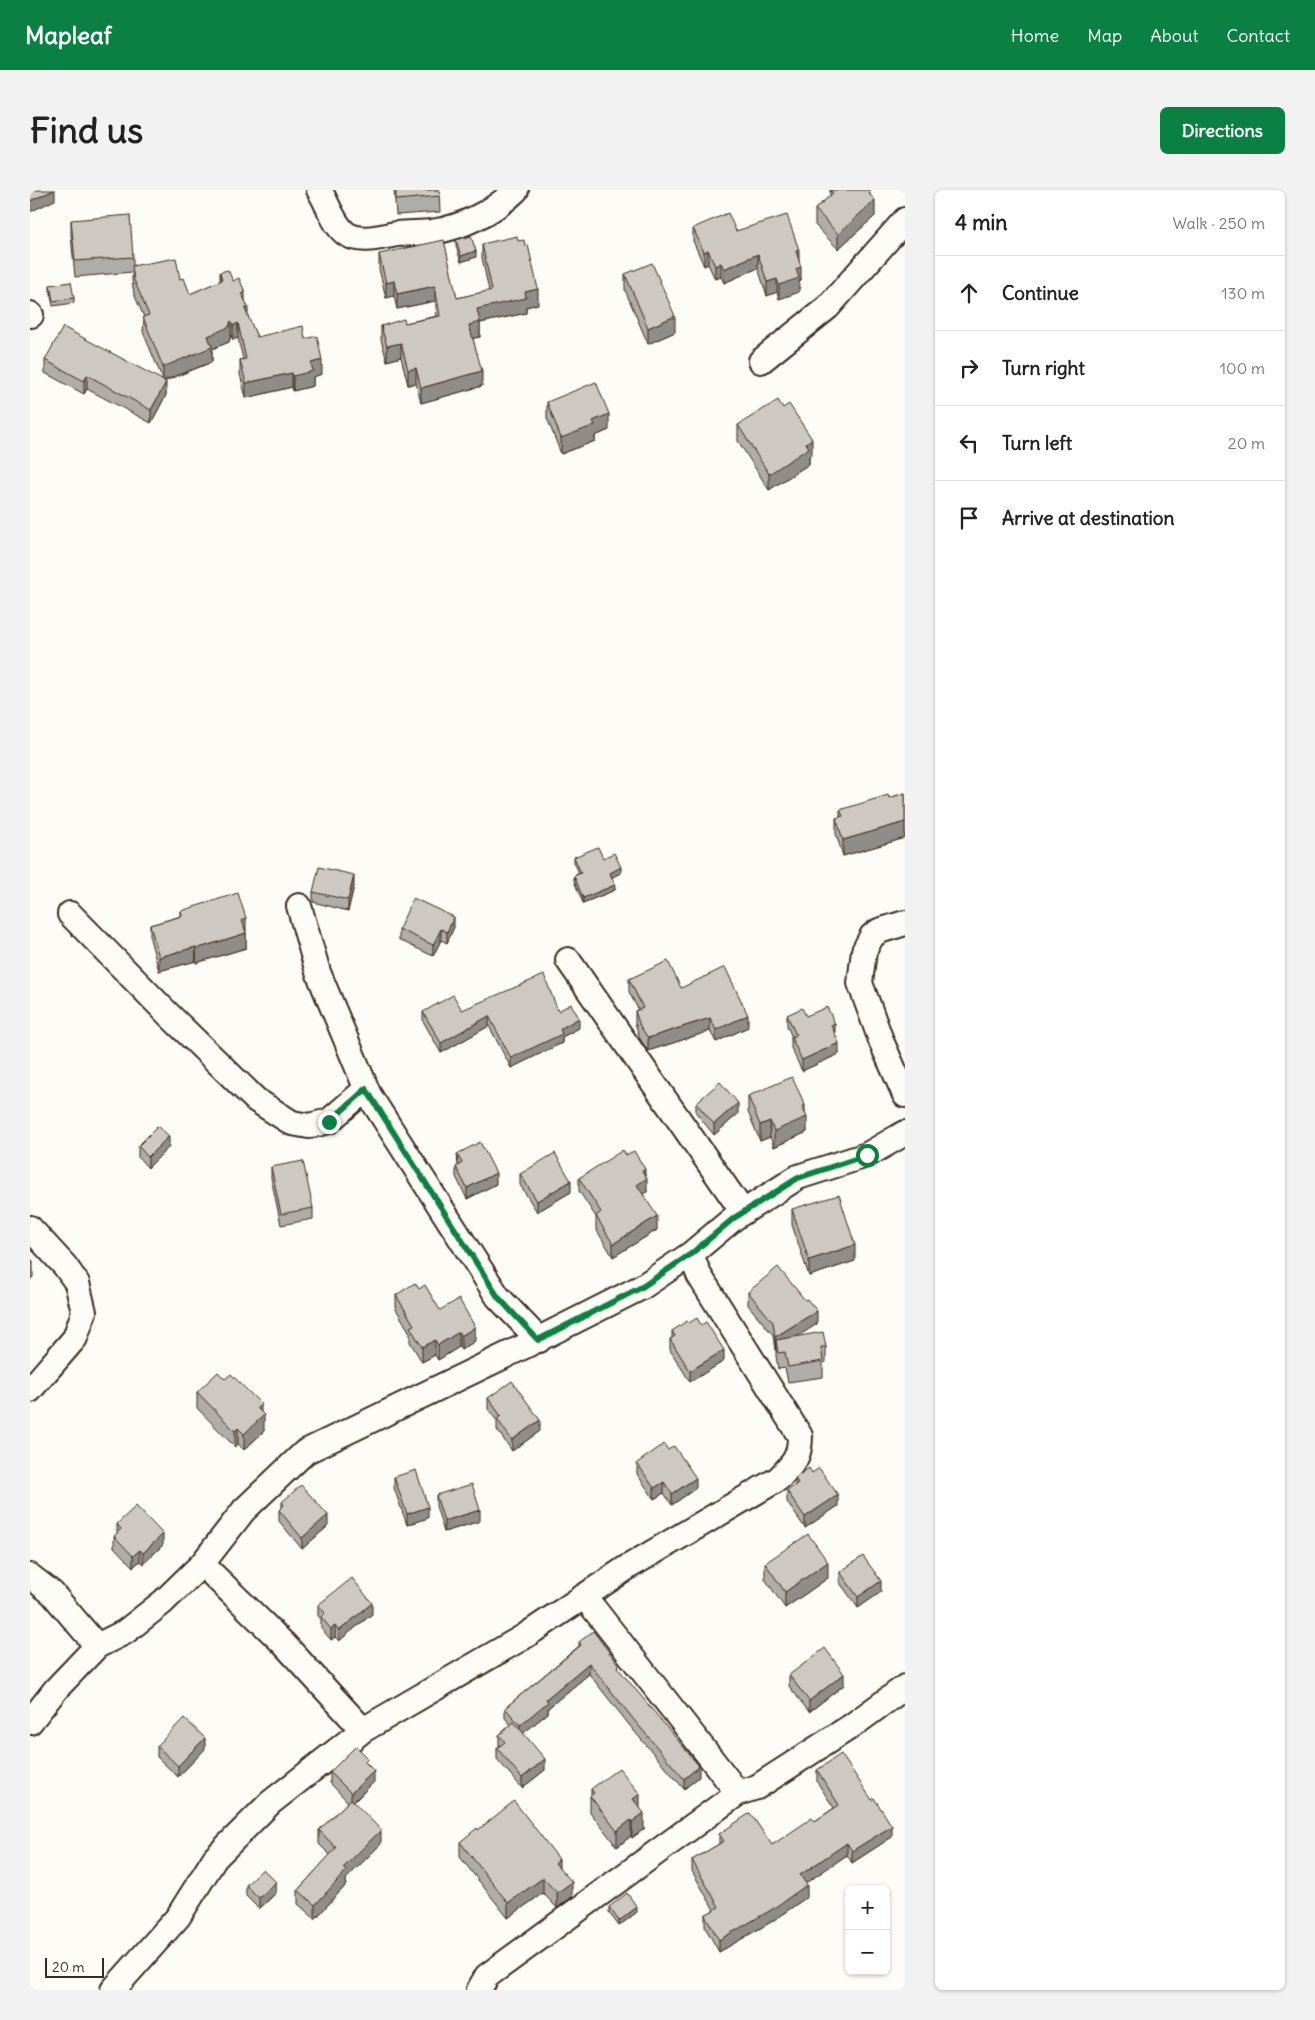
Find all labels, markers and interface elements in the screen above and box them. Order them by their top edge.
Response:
text: Mapleaf [25,20,112,50]
text: Home [1011,24,1059,47]
text: Map [1087,24,1122,47]
text: About [1150,24,1198,47]
text: Contact [1226,24,1290,47]
button: Directions [1160,107,1285,154]
text: Find us [30,108,143,152]
text: 4 min [955,209,1007,236]
text: Walk · 250 m [1173,213,1265,233]
icon: ahead [955,279,983,307]
text: Continue [1002,281,1079,305]
text: 130 m [1221,283,1265,303]
icon: right [955,354,983,382]
text: Turn right [1002,356,1085,380]
text: 100 m [1220,358,1265,378]
icon: left [955,429,983,457]
text: Turn left [1002,431,1072,455]
text: 20 m [1228,433,1265,453]
icon: arrive [955,504,983,532]
text: Arrive at destination [1002,506,1175,530]
route end [318,1111,341,1134]
route start [856,1144,879,1167]
map controls [845,1885,890,1975]
button: + [845,1885,890,1930]
button: − [845,1930,890,1975]
scale bar [45,1955,104,1978]
text: 20 m [52,1958,85,1976]

